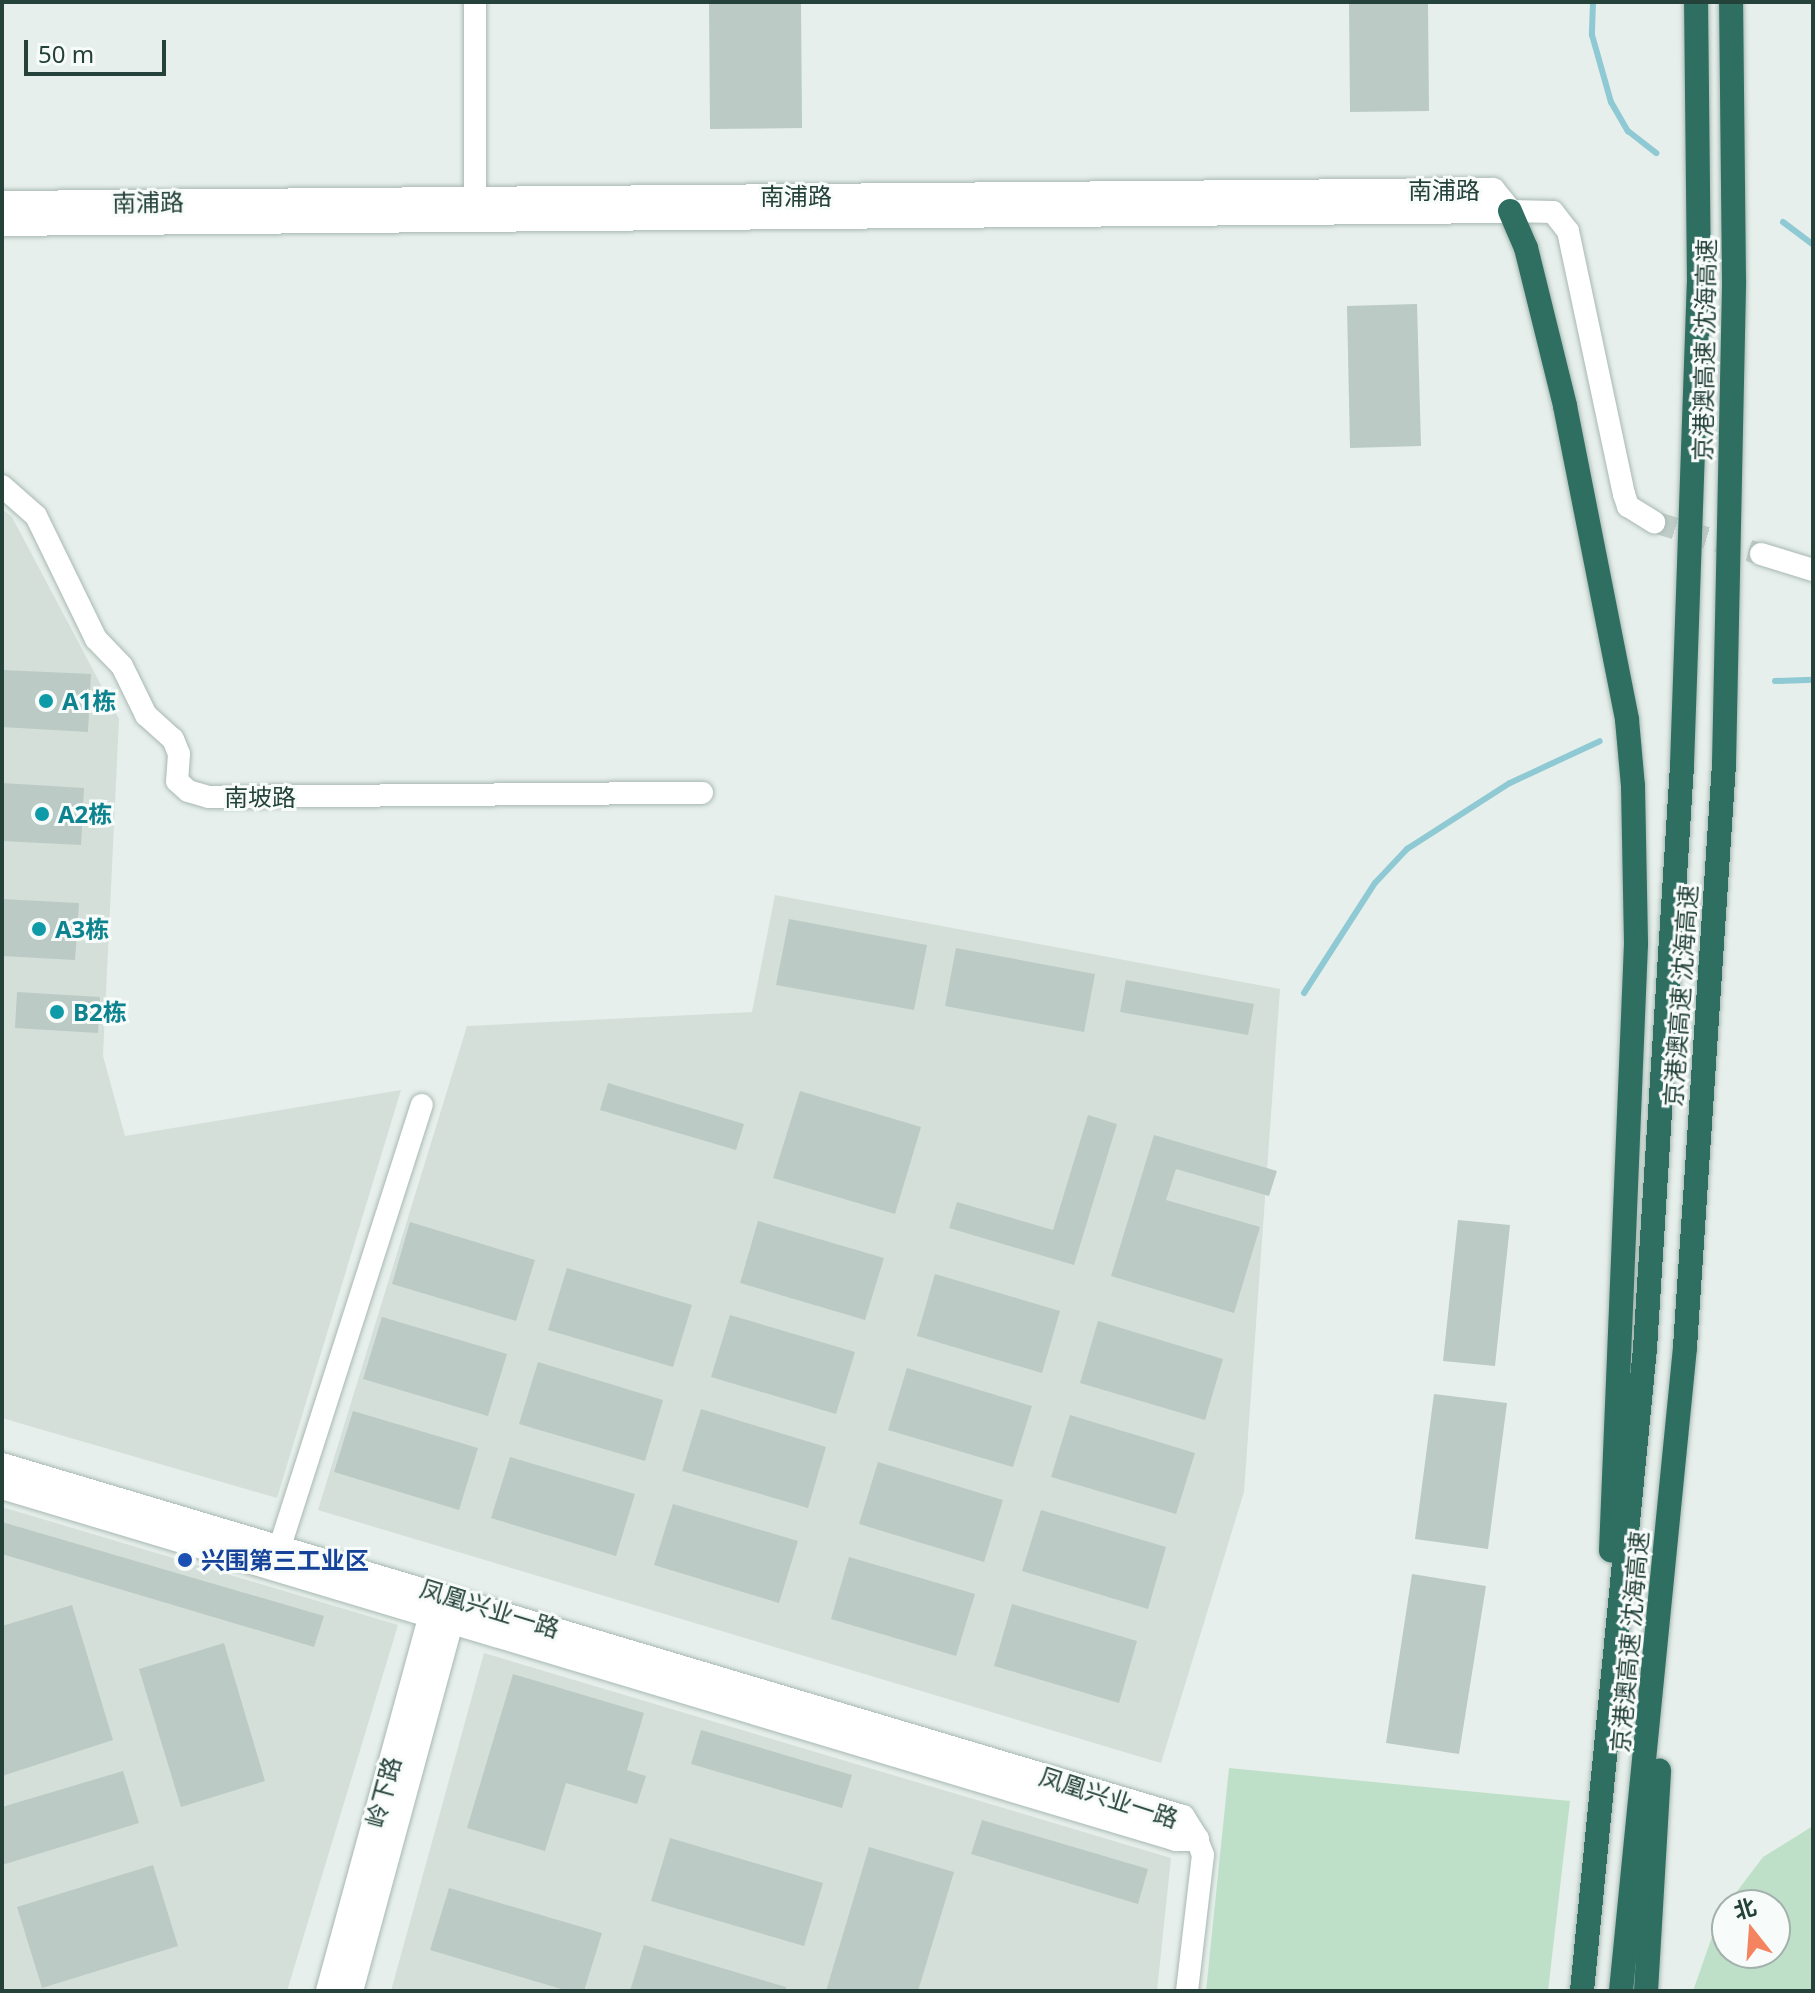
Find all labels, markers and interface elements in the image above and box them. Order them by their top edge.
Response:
scale bar [28,24,170,74]
text: 50 m [38,37,94,70]
street label: 南浦路 [1408,176,1480,204]
street label: 南浦路 [760,182,832,210]
street label: 南浦路 [112,187,184,217]
street label: 京港澳高速 沈海高速 [1688,239,1720,461]
place label: A1栋 [62,687,116,715]
marker: A1栋 [37,692,55,710]
street label: 南坡路 [224,783,296,811]
place label: A2栋 [58,800,112,828]
marker: A2栋 [33,805,51,823]
street label: 京港澳高速 沈海高速 [1658,884,1702,1108]
place label: A3栋 [55,915,109,943]
marker: A3栋 [30,920,48,938]
place label: B2栋 [73,998,127,1026]
marker: B2栋 [48,1003,66,1021]
street label: 京港澳高速 沈海高速 [1605,1530,1653,1754]
place label: 兴围第三工业区 [201,1546,369,1574]
marker: 兴围第三工业区 [176,1551,194,1569]
street label: 凤凰兴业一路 [417,1573,563,1643]
street label: 岭下路 [360,1753,406,1831]
street label: 凤凰兴业一路 [1036,1761,1182,1833]
north arrow [1711,1889,1791,1969]
text: 北 [1730,1890,1759,1926]

